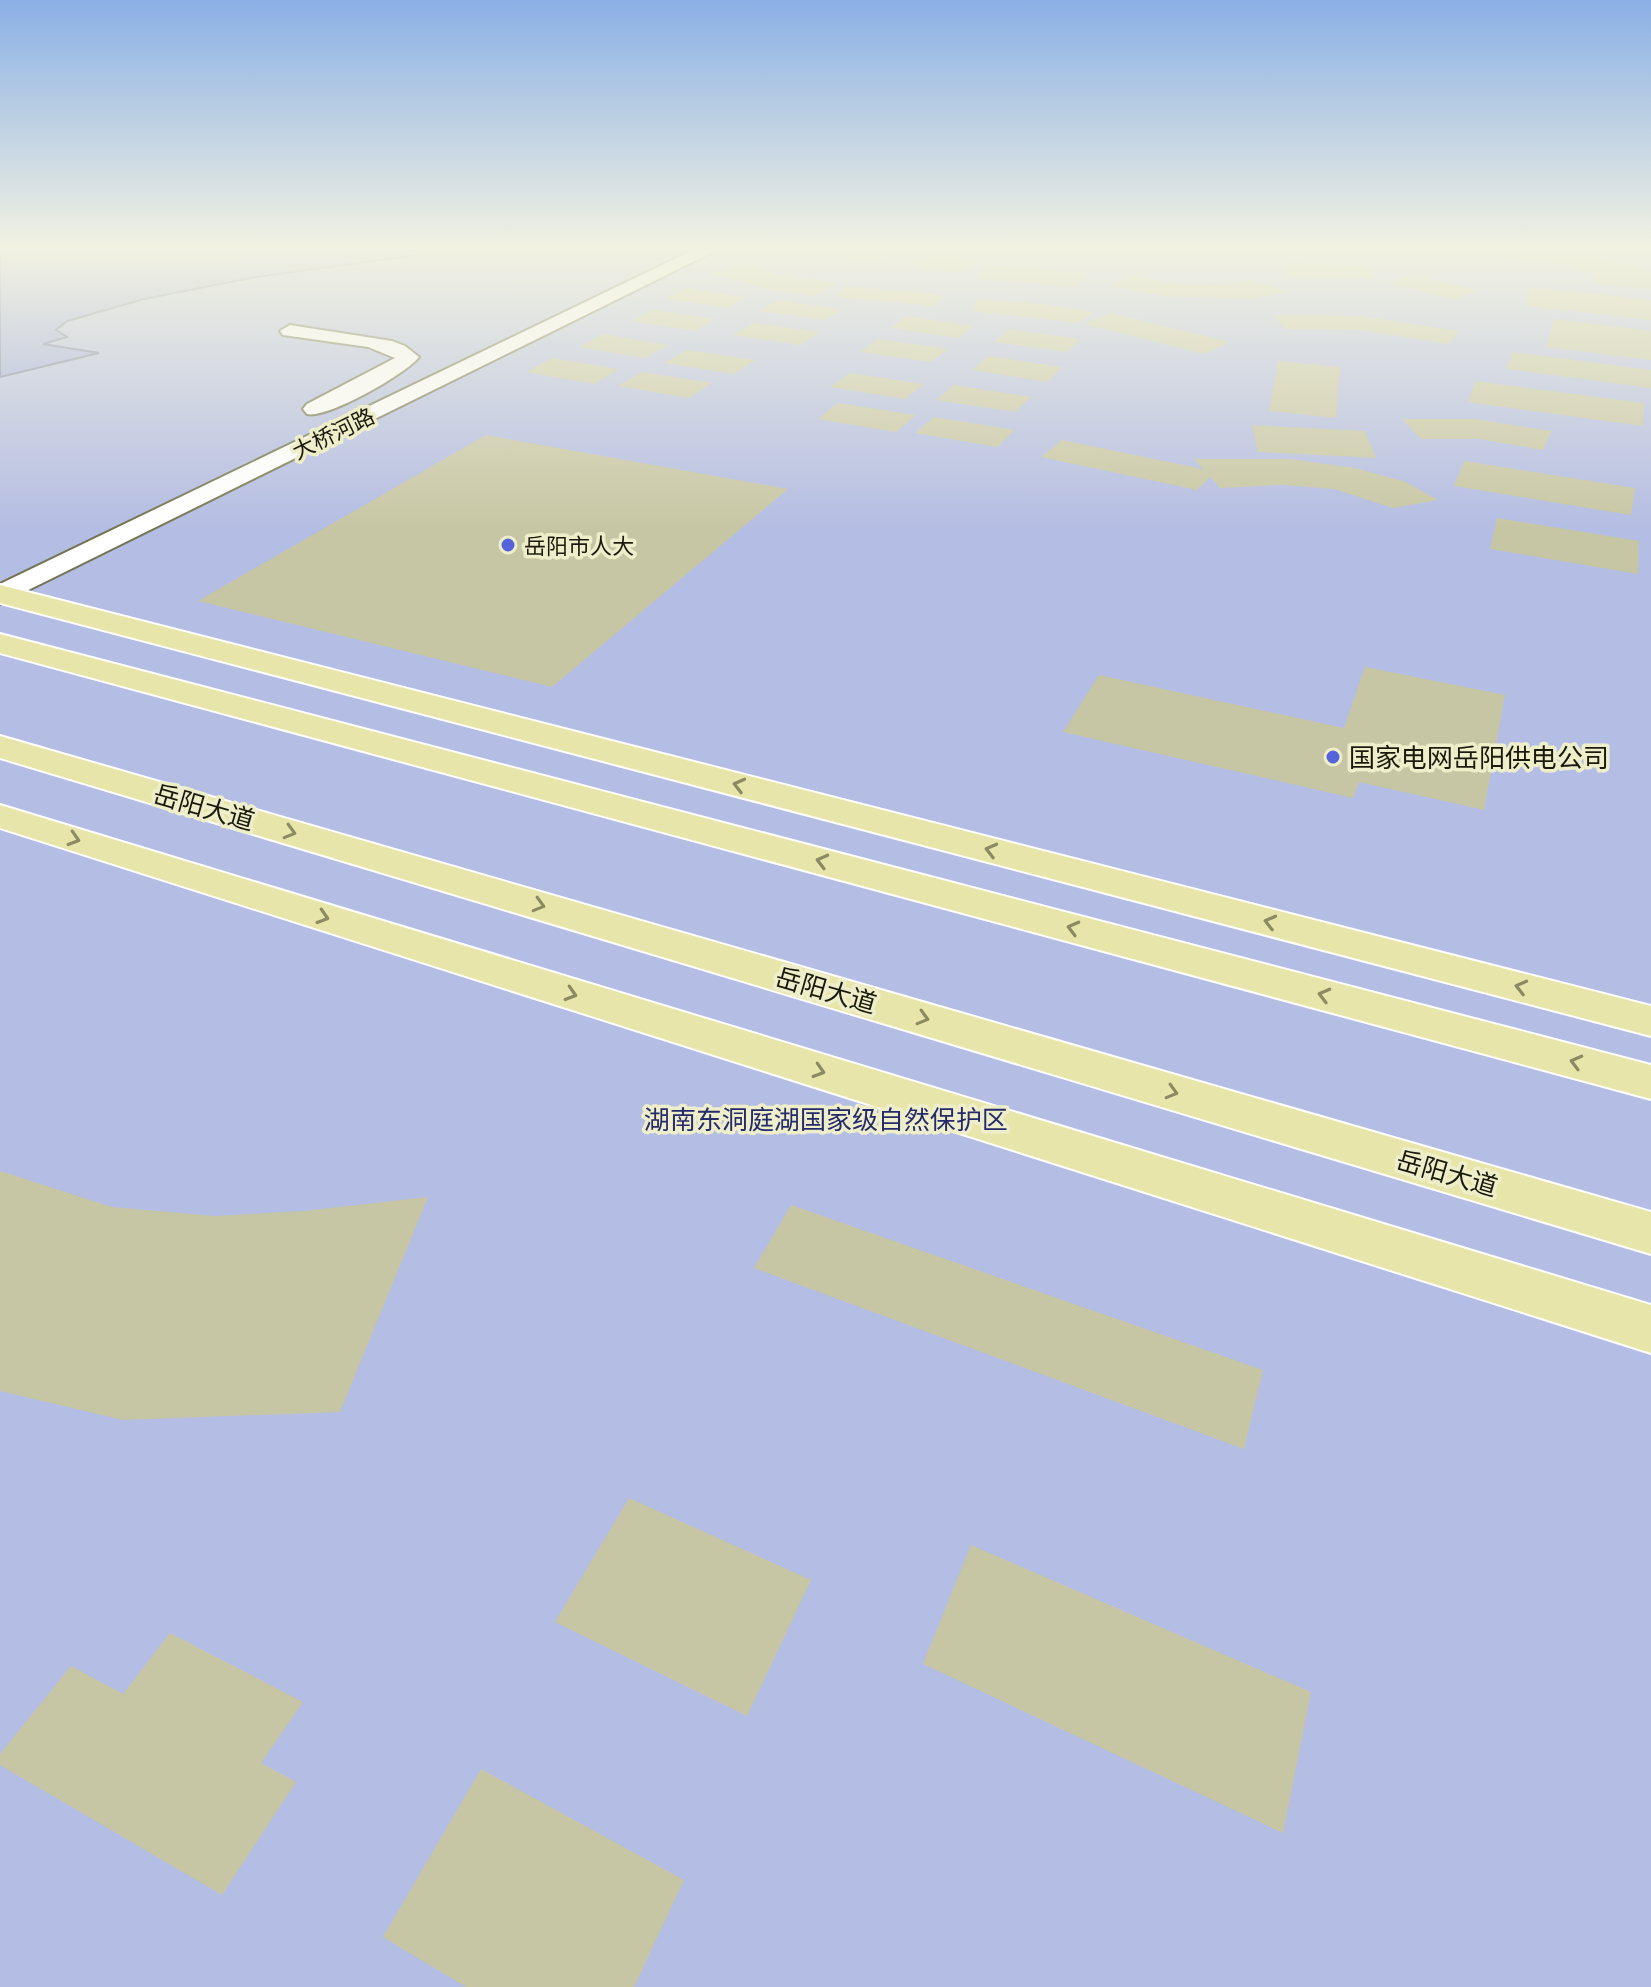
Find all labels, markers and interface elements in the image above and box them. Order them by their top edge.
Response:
street label: 大桥河路 [288,402,378,464]
place label: 岳阳市人大 [524,533,634,558]
marker: 岳阳市人大 [499,536,517,554]
place label: 国家电网岳阳供电公司 [1349,743,1609,772]
marker: 国家电网岳阳供电公司 [1324,748,1342,766]
one-way arrow [733,777,746,794]
street label: 岳阳大道 [150,779,258,835]
one-way arrow [282,823,296,839]
one-way arrow [67,830,81,846]
one-way arrow [984,842,998,859]
one-way arrow [815,854,829,871]
one-way arrow [532,896,546,912]
one-way arrow [315,907,329,923]
one-way arrow [1263,915,1277,932]
one-way arrow [1067,921,1080,937]
street label: 岳阳大道 [772,962,880,1018]
one-way arrow [1515,980,1529,997]
one-way arrow [563,985,577,1001]
one-way arrow [1318,987,1332,1004]
one-way arrow [915,1009,929,1025]
one-way arrow [1569,1054,1583,1071]
one-way arrow [812,1062,826,1078]
one-way arrow [1165,1083,1179,1099]
park label: 湖南东洞庭湖国家级自然保护区 [644,1105,1008,1134]
street label: 岳阳大道 [1393,1145,1501,1201]

